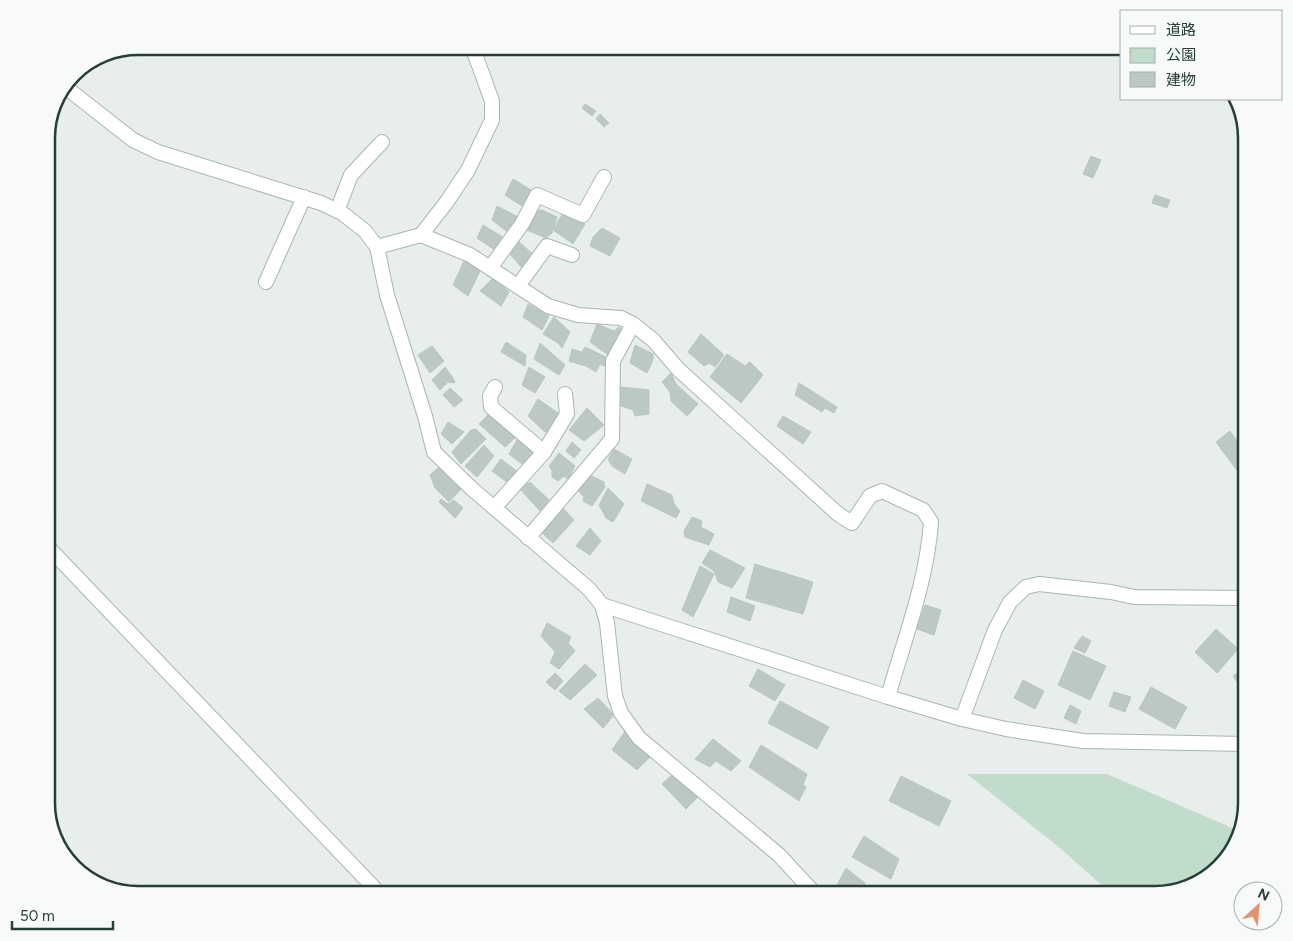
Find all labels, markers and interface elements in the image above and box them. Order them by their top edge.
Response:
legend [1120,10,1283,100]
text: 道路 [1166,21,1196,39]
text: 公園 [1166,46,1196,64]
text: 建物 [1166,71,1196,89]
north arrow [1233,881,1283,931]
text: N [1255,885,1272,905]
scale bar [12,898,114,930]
text: 50 m [20,907,55,925]

